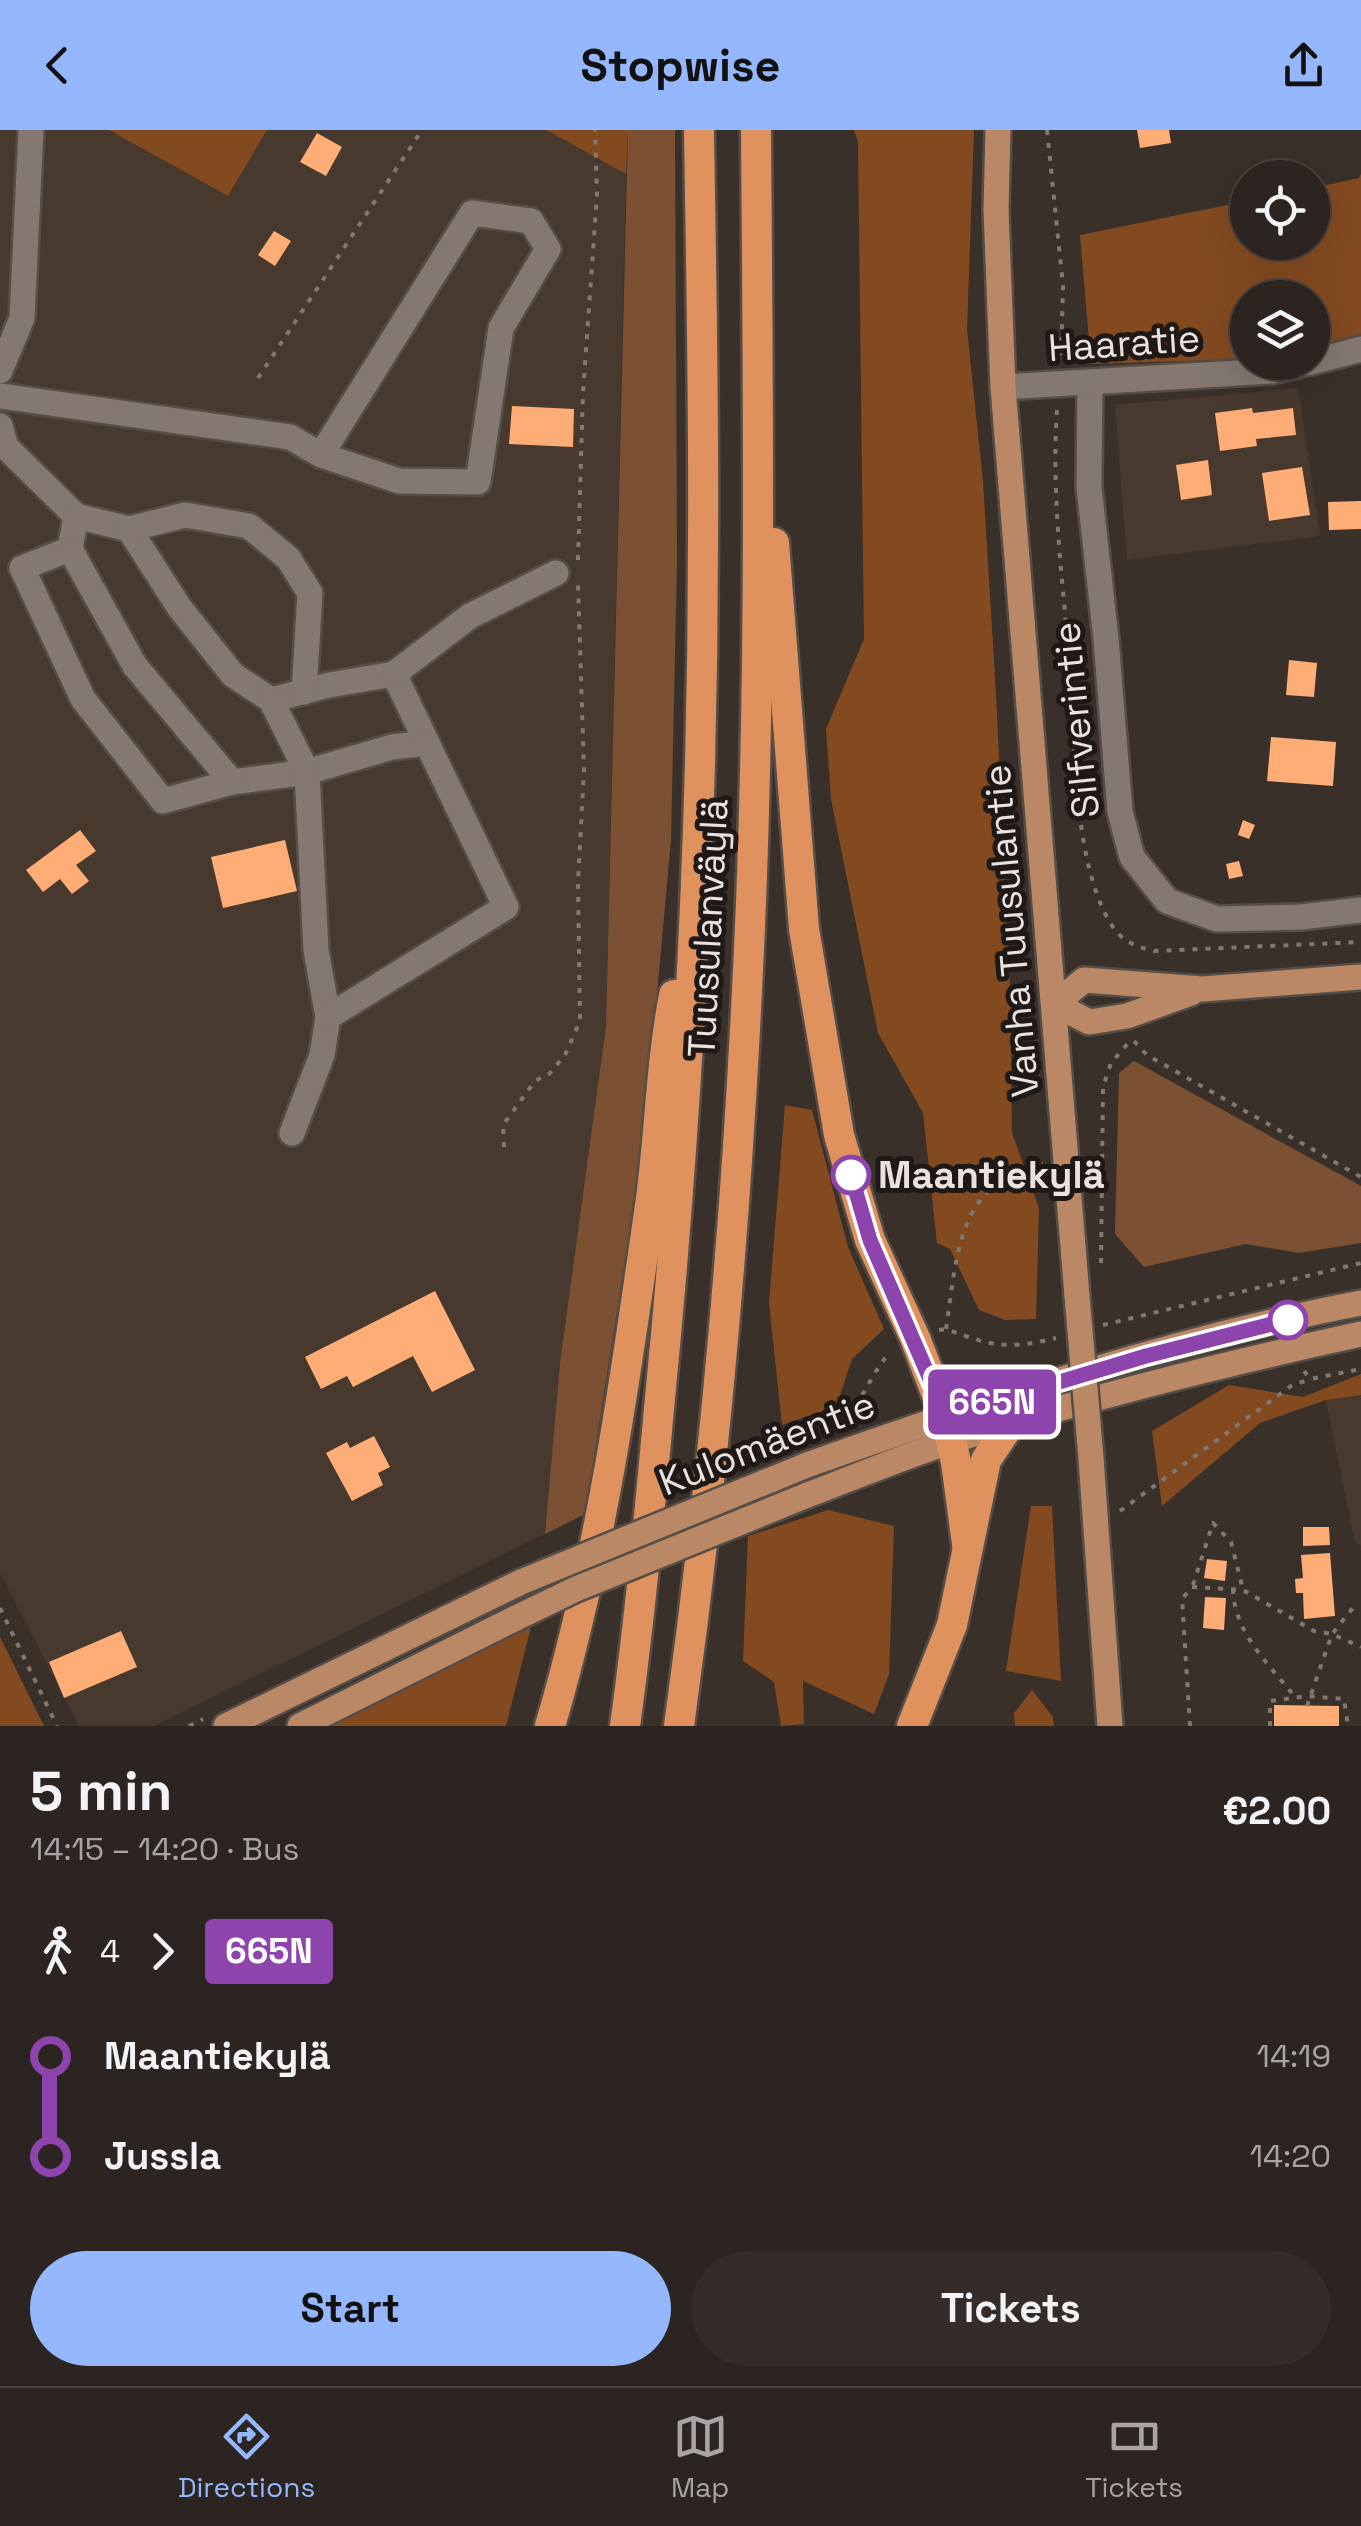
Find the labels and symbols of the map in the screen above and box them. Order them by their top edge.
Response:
street label: Haaratie [1046,314,1202,372]
street label: Silfverintie [1042,620,1110,820]
street label: Vanha Tuusulantie [973,763,1049,1099]
street label: Tuusulanväylä [677,798,739,1058]
place label: Maantiekylä [878,1151,1105,1199]
marker: Maantiekylä [832,1156,870,1194]
unlabelled marker [1269,1301,1307,1339]
line badge: 665N [922,1370,1062,1434]
street label: Kulomäentie [652,1380,882,1506]

